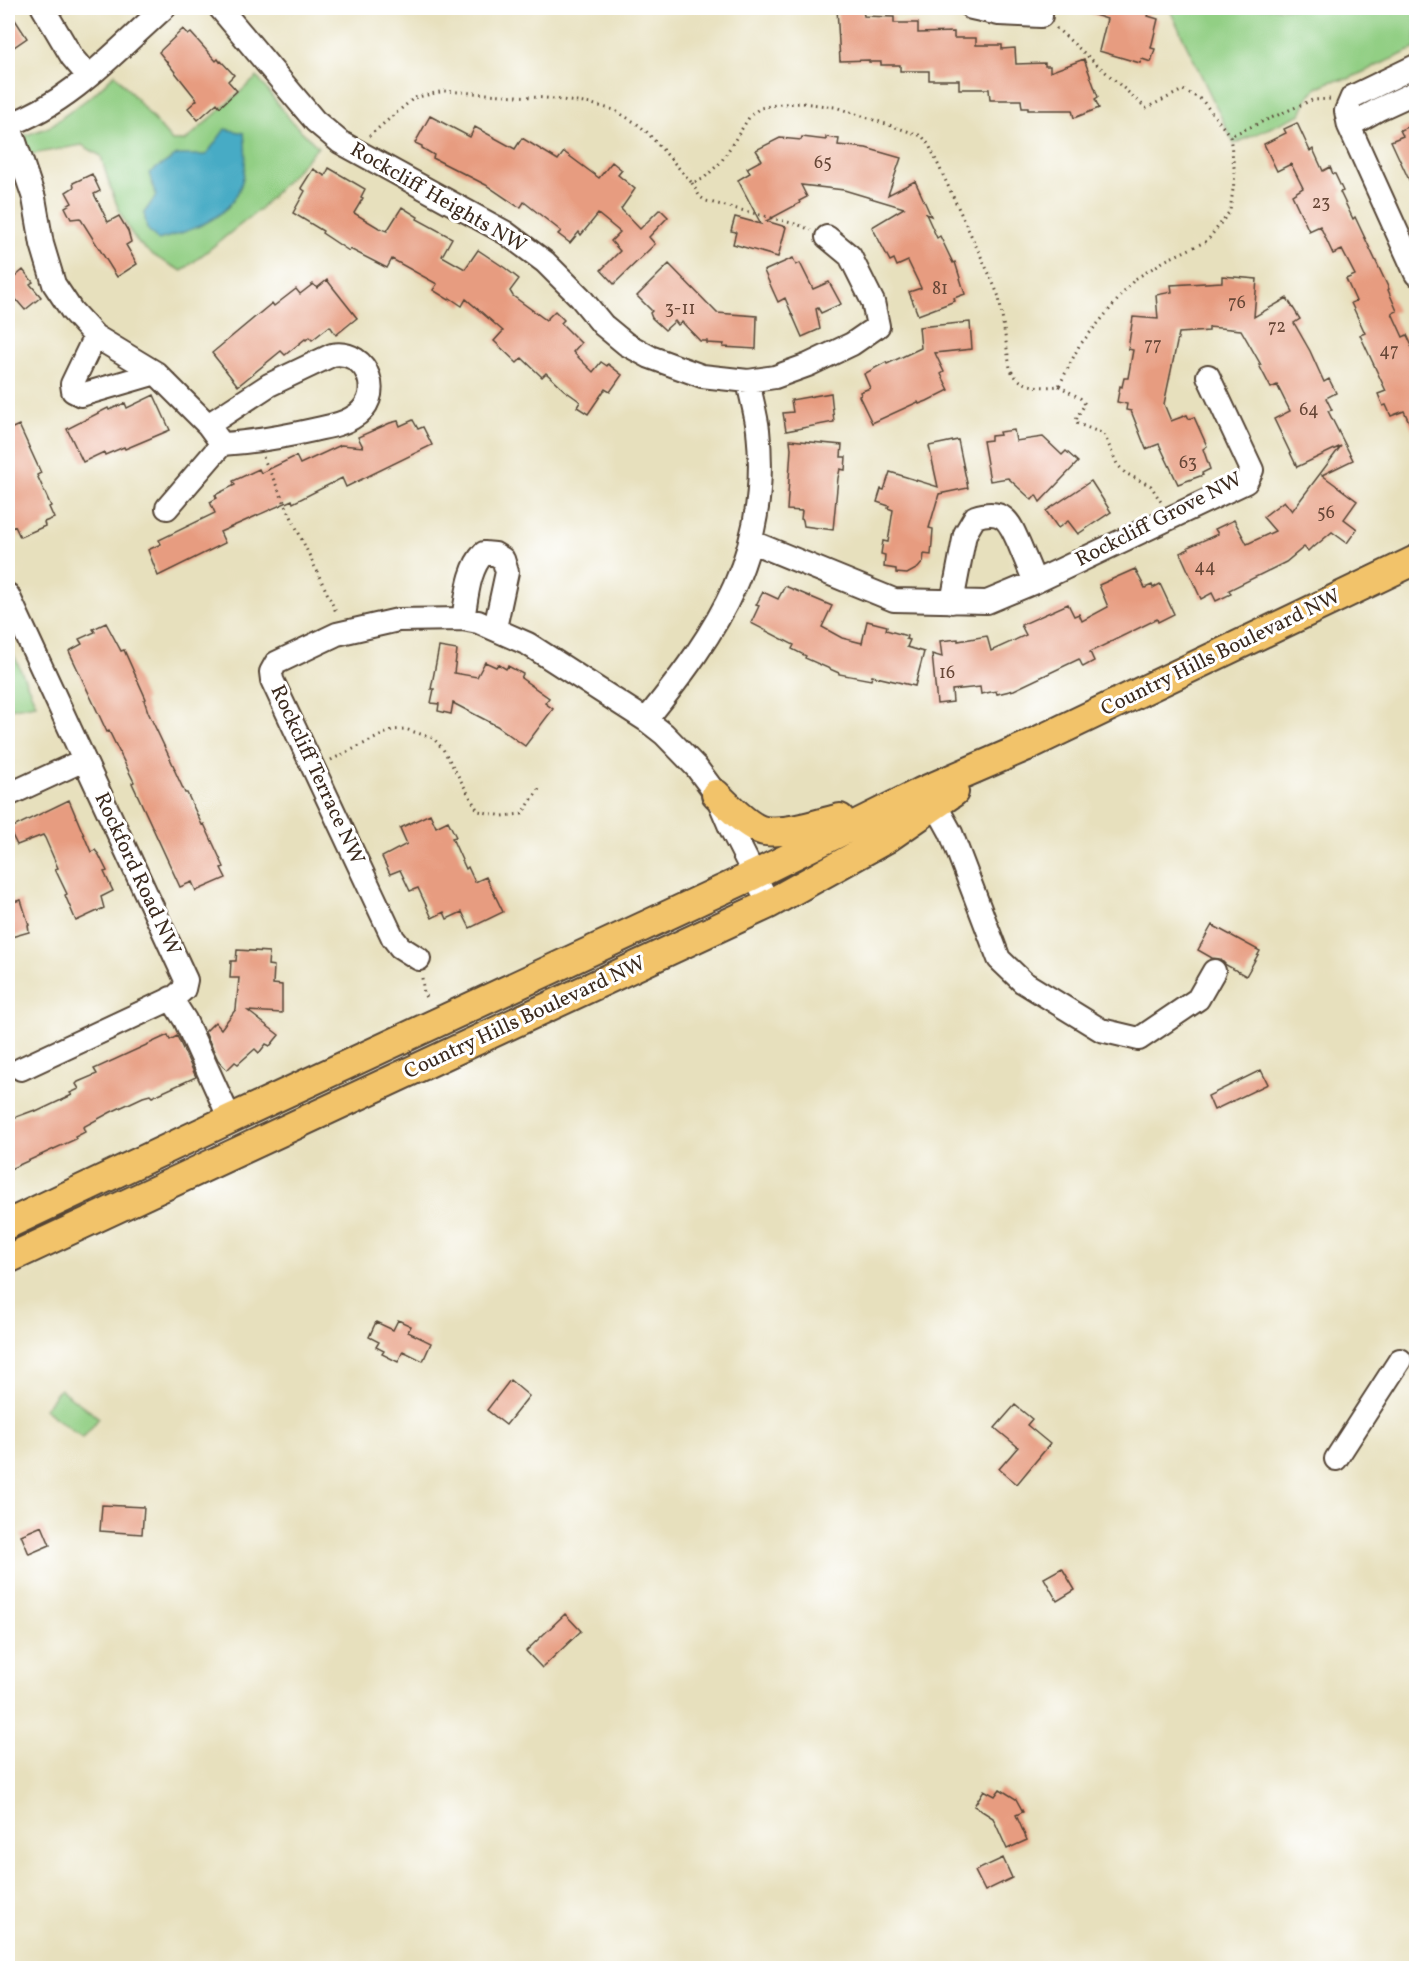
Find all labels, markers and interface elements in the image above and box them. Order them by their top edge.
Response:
street label: Rockcliff Heights NW [344,136,532,260]
house number: 65 [814,151,832,176]
house number: 23 [1312,191,1330,216]
house number: 81 [932,277,948,302]
house number: 76 [1228,291,1246,316]
house number: 3-11 [665,297,695,322]
house number: 72 [1268,315,1286,340]
house number: 77 [1144,333,1162,358]
house number: 47 [1379,339,1399,364]
house number: 64 [1299,398,1319,423]
house number: 63 [1179,451,1197,476]
street label: Rockcliff Grove NW [1071,465,1247,575]
house number: 56 [1317,501,1335,526]
house number: 44 [1194,555,1216,580]
street label: Country Hills Boulevard NW [1096,582,1346,724]
house number: 16 [939,661,955,686]
street label: Rockcliff Terrace NW [263,680,371,870]
street label: Rockford Road NW [86,788,188,960]
street label: Country Hills Boulevard NW [400,949,650,1087]

